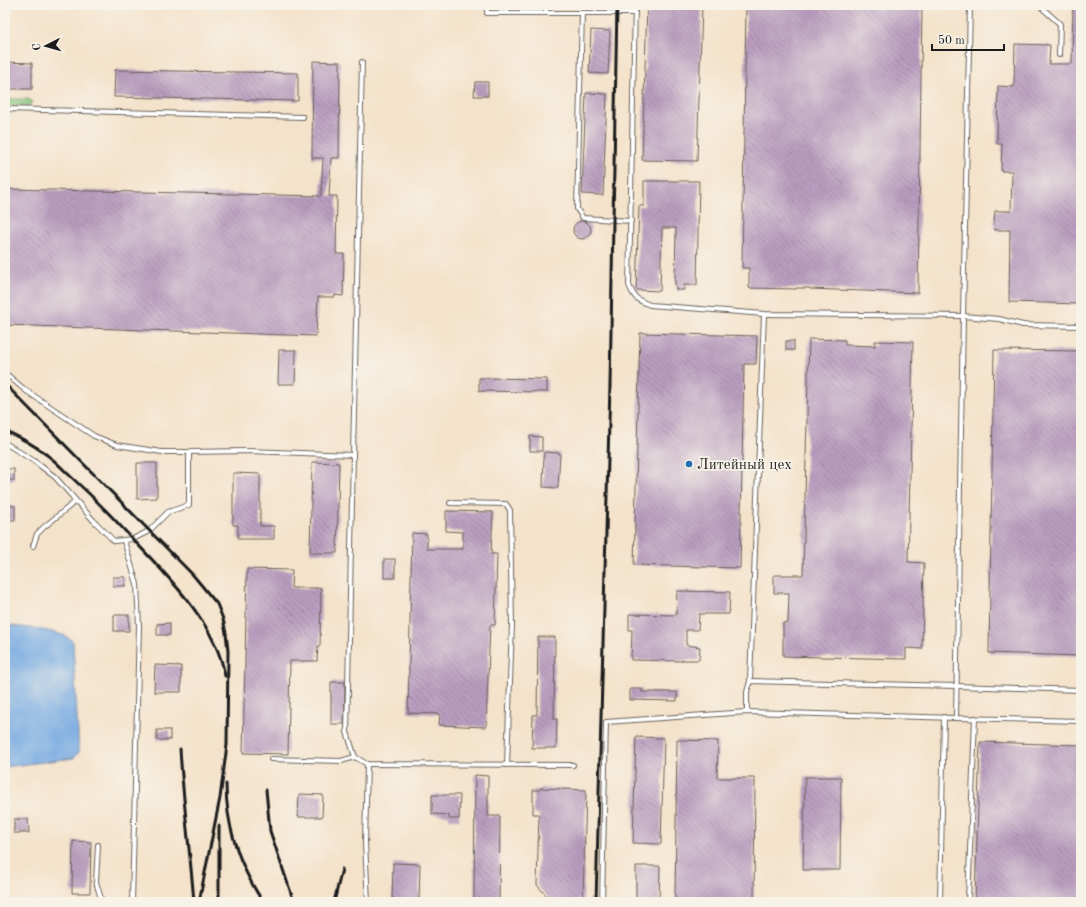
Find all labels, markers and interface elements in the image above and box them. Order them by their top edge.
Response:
north arrow [26,26,66,66]
scale bar [932,26,1004,52]
text: 50 m [938,34,965,47]
text: С [32,43,43,51]
place label: Литейный цех [697,458,792,473]
marker: Литейный цех [684,459,694,469]

